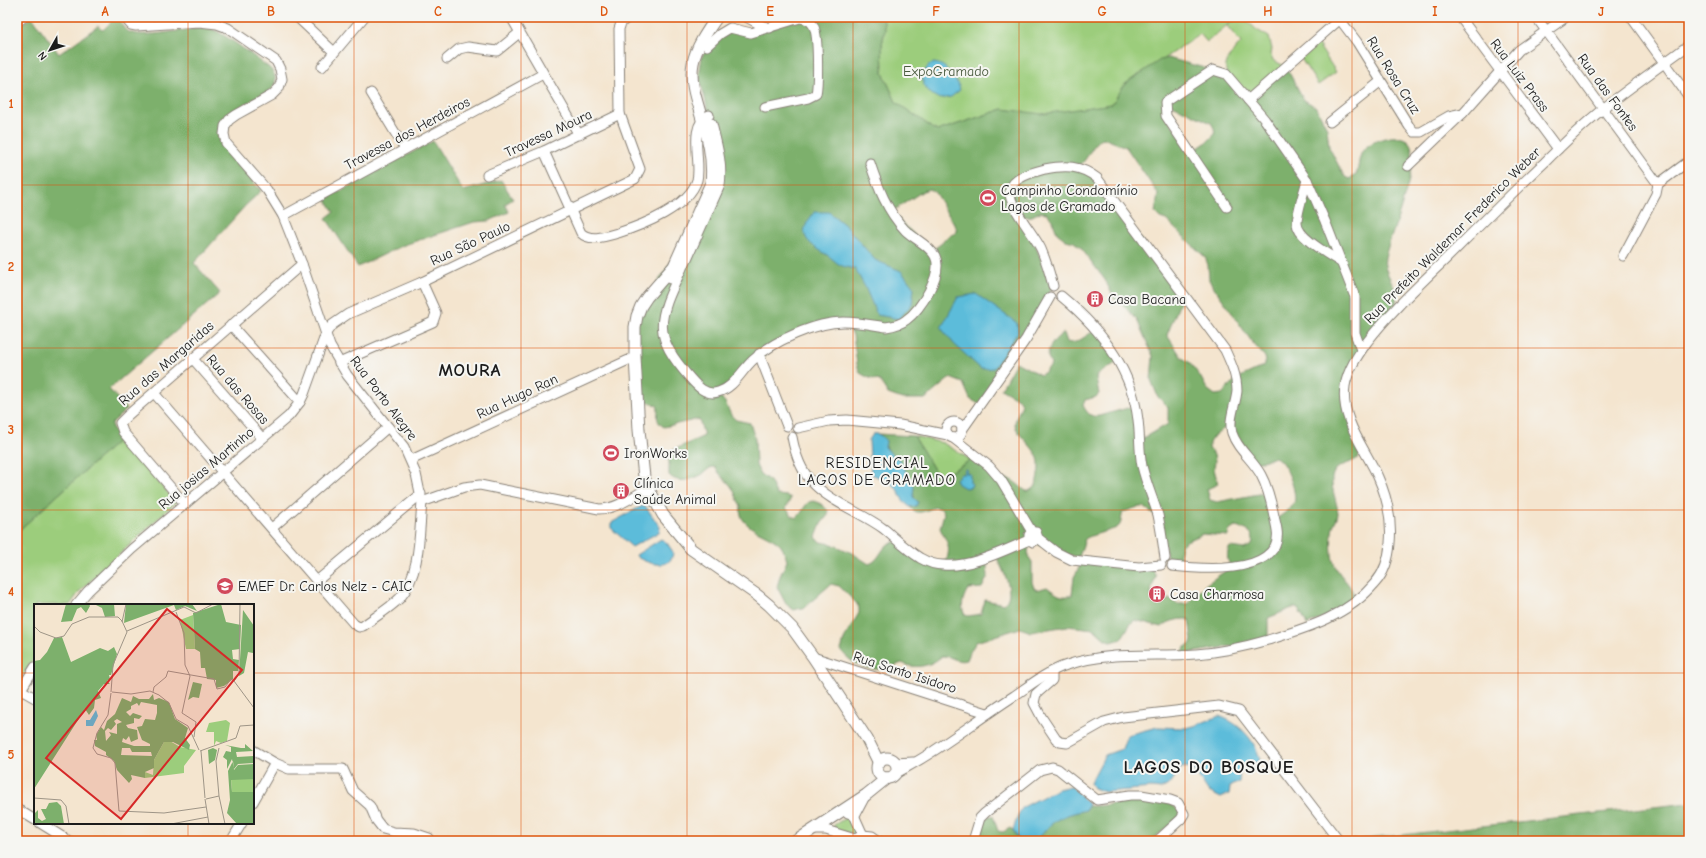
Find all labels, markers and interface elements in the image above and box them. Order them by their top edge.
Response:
text: A [101,4,109,19]
text: B [267,4,275,19]
text: C [434,4,442,19]
text: D [600,4,608,19]
text: E [766,4,774,19]
text: F [932,4,940,19]
text: G [1097,4,1107,19]
text: H [1263,4,1273,19]
text: I [1432,4,1438,19]
text: J [1598,4,1604,19]
north arrow [30,30,70,70]
street label: Rua Rosa Cruz [1363,33,1424,117]
street label: Rua Luiz Prass [1487,35,1553,115]
text: N [35,49,50,63]
street label: Rua das Fontes [1574,50,1641,134]
park label: ExpoGramado [903,63,989,80]
street label: Travessa dos Herdeiros [342,93,473,174]
text: 1 [8,96,14,111]
street label: Travessa Moura [502,106,595,161]
street label: Rua Prefeito Waldemar Frederico Weber [1361,143,1544,327]
place label: Campinho Condomínio Lagos de Gramado [1001,182,1138,215]
sports icon: Campinho Condomínio Lagos de Gramado [978,188,998,208]
street label: Rua São Paulo [427,217,513,269]
text: 2 [8,259,14,274]
building icon: Casa Bacana [1085,289,1105,309]
place label: Casa Bacana [1108,291,1186,308]
street label: Rua das Margaridas [115,317,218,409]
street label: Rua das Rosas [203,351,273,428]
street label: Rua Porto Alegre [346,353,421,444]
district label: MOURA [438,360,502,381]
street label: Rua Hugo Ran [474,370,560,423]
text: 3 [8,422,14,437]
street label: Rua josias Martinho [155,424,257,513]
sports icon: IronWorks [601,443,621,463]
place label: IronWorks [624,445,687,462]
district label: RESIDENCIAL LAGOS DE GRAMADO [798,454,956,489]
place label: Clínica Saúde Animal [634,475,716,508]
building icon: Clínica Saúde Animal [611,481,631,501]
school or university icon: EMEF Dr. Carlos Nelz - CAIC [215,576,235,596]
place label: EMEF Dr. Carlos Nelz - CAIC [238,578,413,595]
text: 4 [8,584,14,599]
building icon: Casa Charmosa [1147,584,1167,604]
place label: Casa Charmosa [1170,586,1264,603]
inset map [34,604,254,824]
street label: Rua Santo Isidoro [851,648,959,697]
text: 5 [8,747,15,762]
district label: LAGOS DO BOSQUE [1124,757,1294,778]

